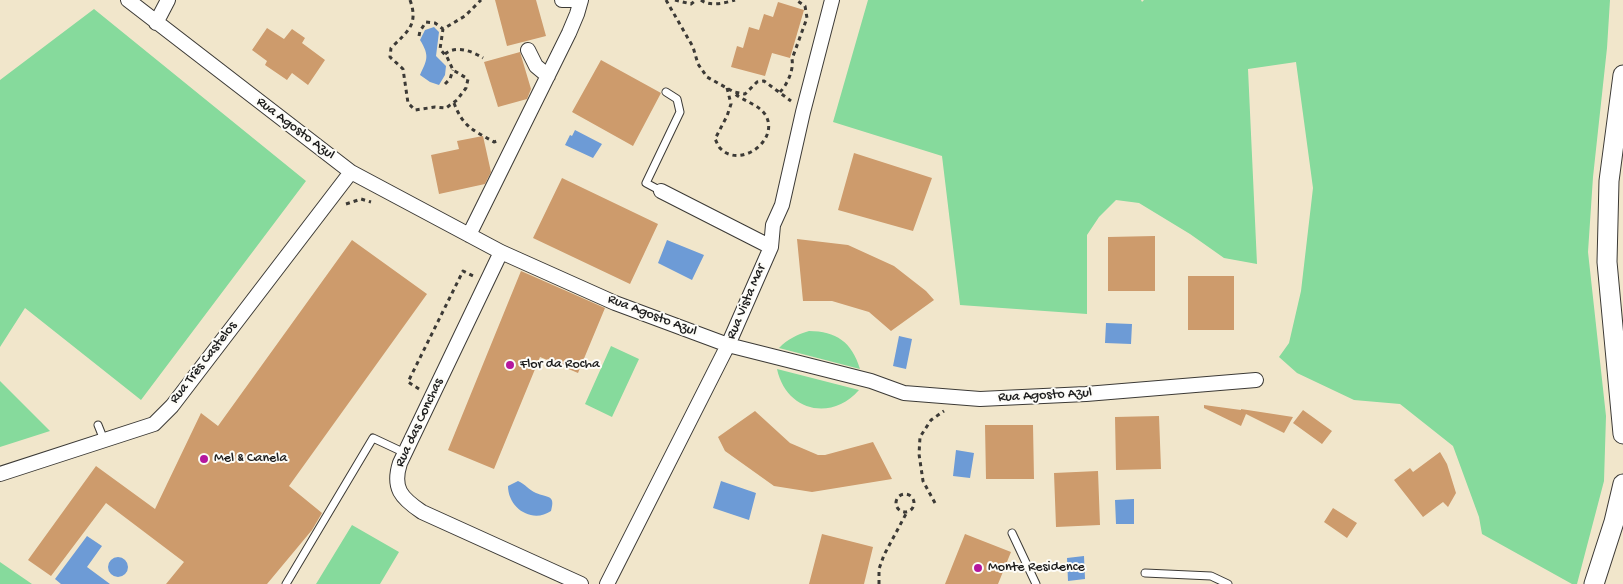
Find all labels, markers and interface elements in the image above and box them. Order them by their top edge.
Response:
street label: Rua Agosto Azul [252,94,338,164]
street label: Rua Vista Mar [724,262,770,342]
street label: Rua Agosto Azul [605,291,699,341]
street label: Rua Três Castelos [167,318,241,408]
place label: Flor da Rocha [520,357,600,373]
marker: Flor da Rocha [504,359,516,371]
street label: Rua das Conchas [392,376,448,470]
street label: Rua Agosto Azul [998,385,1092,407]
place label: Mel & Canela [214,451,287,467]
marker: Mel & Canela [198,453,210,465]
place label: Monte Residence [988,560,1085,576]
marker: Monte Residence [972,562,984,574]

